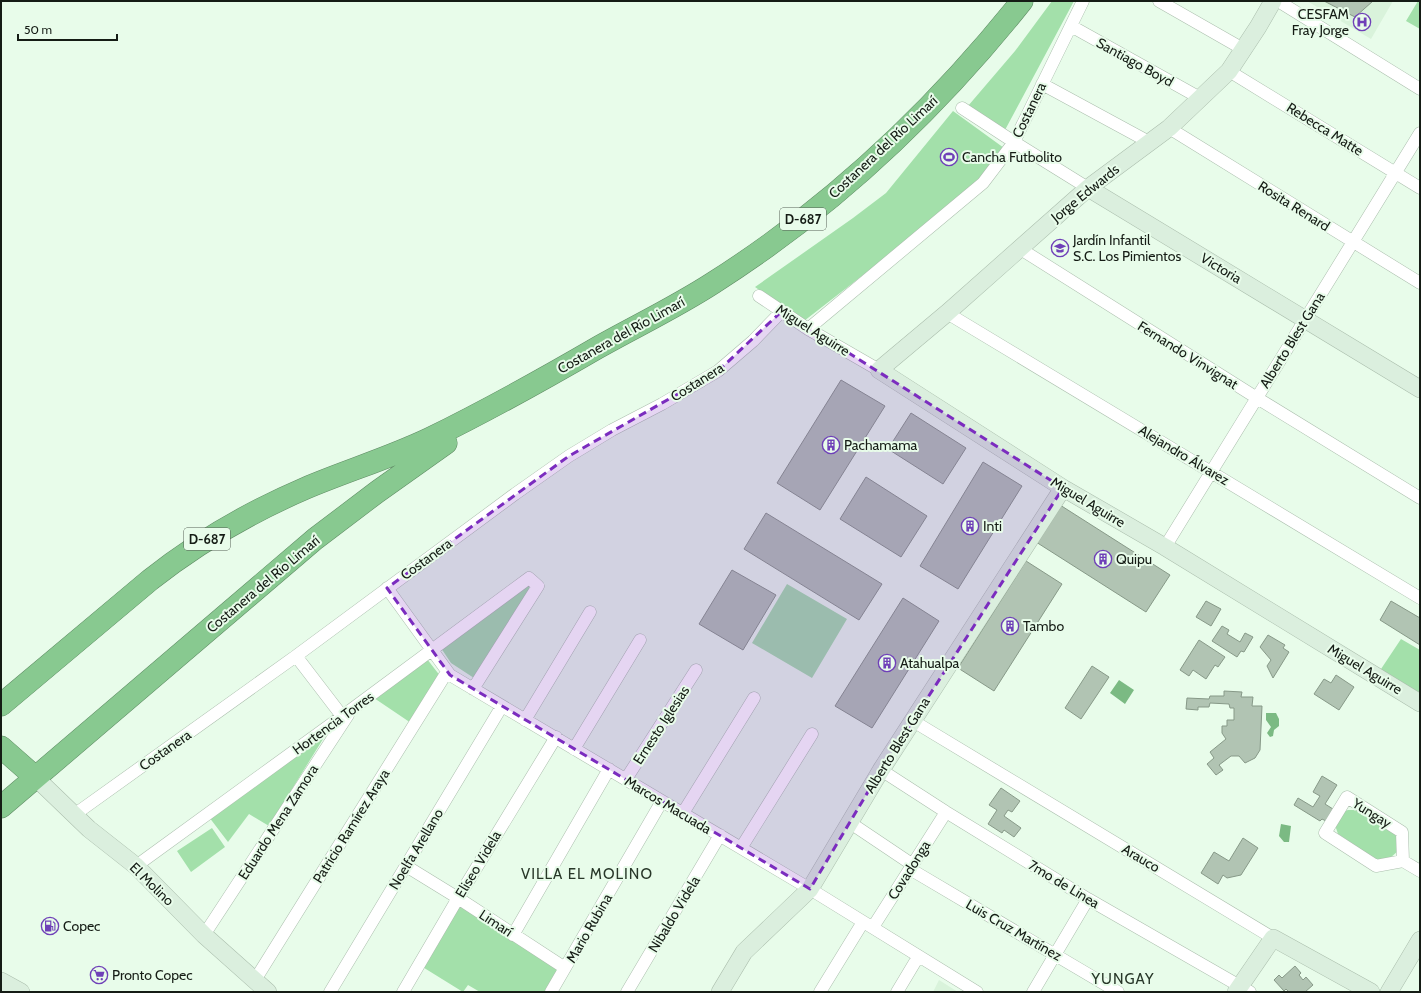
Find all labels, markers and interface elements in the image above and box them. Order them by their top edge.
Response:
place label: CESFAM Fray Jorge [1292,5,1349,39]
hospital icon: CESFAM Fray Jorge [1352,12,1372,32]
scale bar [18,16,117,42]
text: 50 m [24,22,52,37]
street label: Santiago Boyd [1093,33,1177,91]
street label: Costanera [1008,79,1050,141]
street label: Costanera del Río Limarí [825,92,941,202]
street label: Rebecca Matte [1283,98,1367,160]
sports icon: Cancha Futbolito [939,147,959,167]
place label: Cancha Futbolito [962,148,1062,166]
street label: Jorge Edwards [1046,160,1123,227]
street label: Rosita Renard [1255,177,1333,235]
road number: D-687 [780,208,826,230]
place label: Jardín Infantil S.C. Los Pimientos [1072,231,1181,265]
school or university icon: Jardín Infantil S.C. Los Pimientos [1050,238,1070,258]
street label: Victoria [1197,249,1245,287]
street label: Alberto Blest Gana [1255,288,1329,391]
street label: Costanera del Río Limarí [554,293,688,377]
street label: Miguel Aguirre [773,300,853,360]
street label: Fernando Vinvignat [1134,317,1242,393]
street label: Costanera [667,358,727,405]
street label: Alejandro Álvarez [1135,421,1233,489]
building icon: Pachamama [821,435,841,455]
place label: Pachamama [844,436,917,454]
street label: Miguel Aguirre [1047,473,1129,531]
building icon: Inti [960,516,980,536]
place label: Inti [983,517,1002,535]
road number: D-687 [184,528,230,550]
street label: Costanera del Río Limarí [203,531,323,637]
street label: Costanera [397,534,456,584]
building icon: Quipu [1093,549,1113,569]
place label: Quipu [1116,550,1152,568]
building icon: Tambo [1000,616,1020,636]
place label: Tambo [1023,617,1064,635]
street label: Miguel Aguirre [1324,640,1406,698]
building icon: Atahualpa [877,653,897,673]
place label: Atahualpa [900,654,959,672]
street label: Ernesto Iglesias [629,682,693,768]
street label: Hortencia Torres [289,687,377,759]
street label: Alberto Blest Gana [860,693,934,796]
street label: Costanera [136,725,195,774]
street label: Eduardo Mena Zamora [234,761,322,883]
street label: Patricio Ramírez Araya [309,765,394,886]
street label: Marcos Macuada [621,772,715,838]
street label: Yungay [1348,794,1395,832]
street label: Noelfa Arellano [385,805,447,893]
street label: Eliseo Videla [451,827,505,901]
street label: Covadonga [884,837,934,903]
street label: Arauco [1119,840,1163,876]
street label: 7mo de Linea [1025,856,1103,912]
street label: El Molino [126,858,178,910]
district label: VILLA EL MOLINO [521,865,653,883]
street label: Nibaldo Videla [644,872,704,956]
street label: Mario Rubina [562,890,616,966]
street label: Luis Cruz Martínez [963,895,1066,965]
street label: Limarí [476,906,516,940]
fuel station icon: Copec [40,916,60,936]
place label: Copec [63,917,100,935]
supermarket icon: Pronto Copec [89,965,109,985]
place label: Pronto Copec [112,966,193,984]
district label: YUNGAY [1091,970,1154,988]

